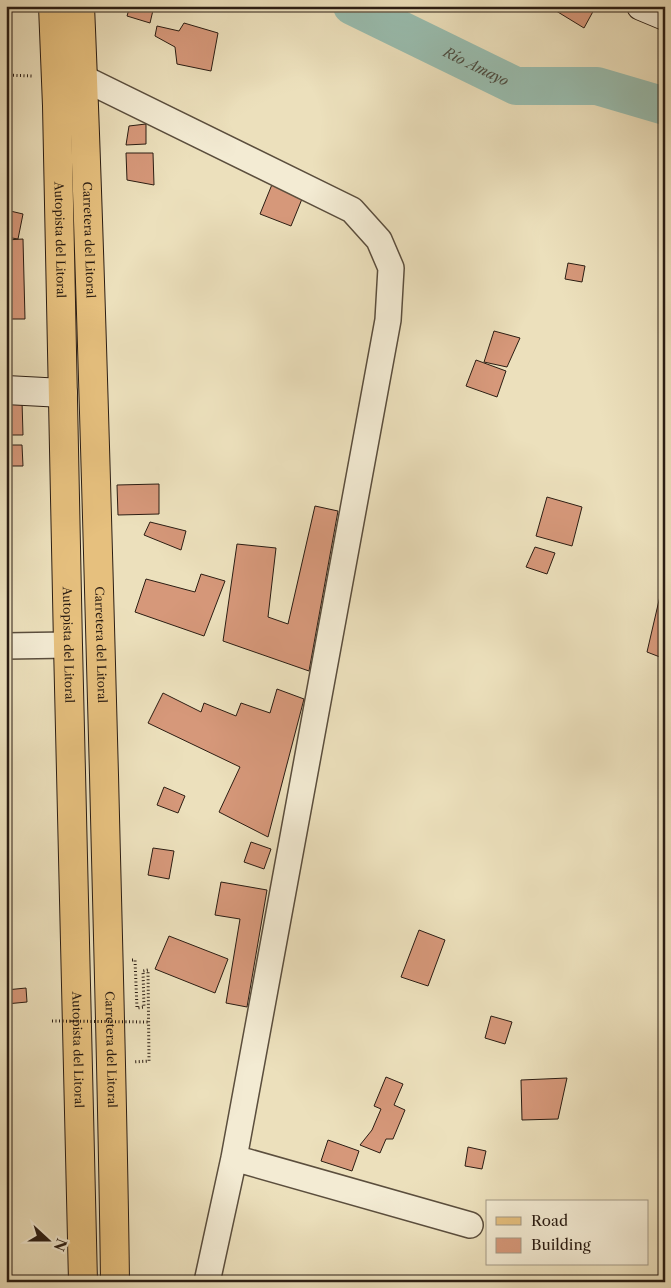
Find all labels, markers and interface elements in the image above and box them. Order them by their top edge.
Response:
water label: Río Amayo [440,43,512,90]
street label: Autopista del Litoral [52,180,69,299]
street label: Carretera del Litoral [80,181,99,299]
street label: Autopista del Litoral [60,585,77,704]
street label: Carretera del Litoral [92,586,110,704]
street label: Autopista del Litoral [69,990,87,1109]
street label: Carretera del Litoral [102,991,120,1108]
legend [486,1200,648,1266]
text: Road [531,1211,568,1230]
north arrow [22,1216,72,1266]
text: Building [531,1235,591,1254]
text: N [50,1236,71,1254]

